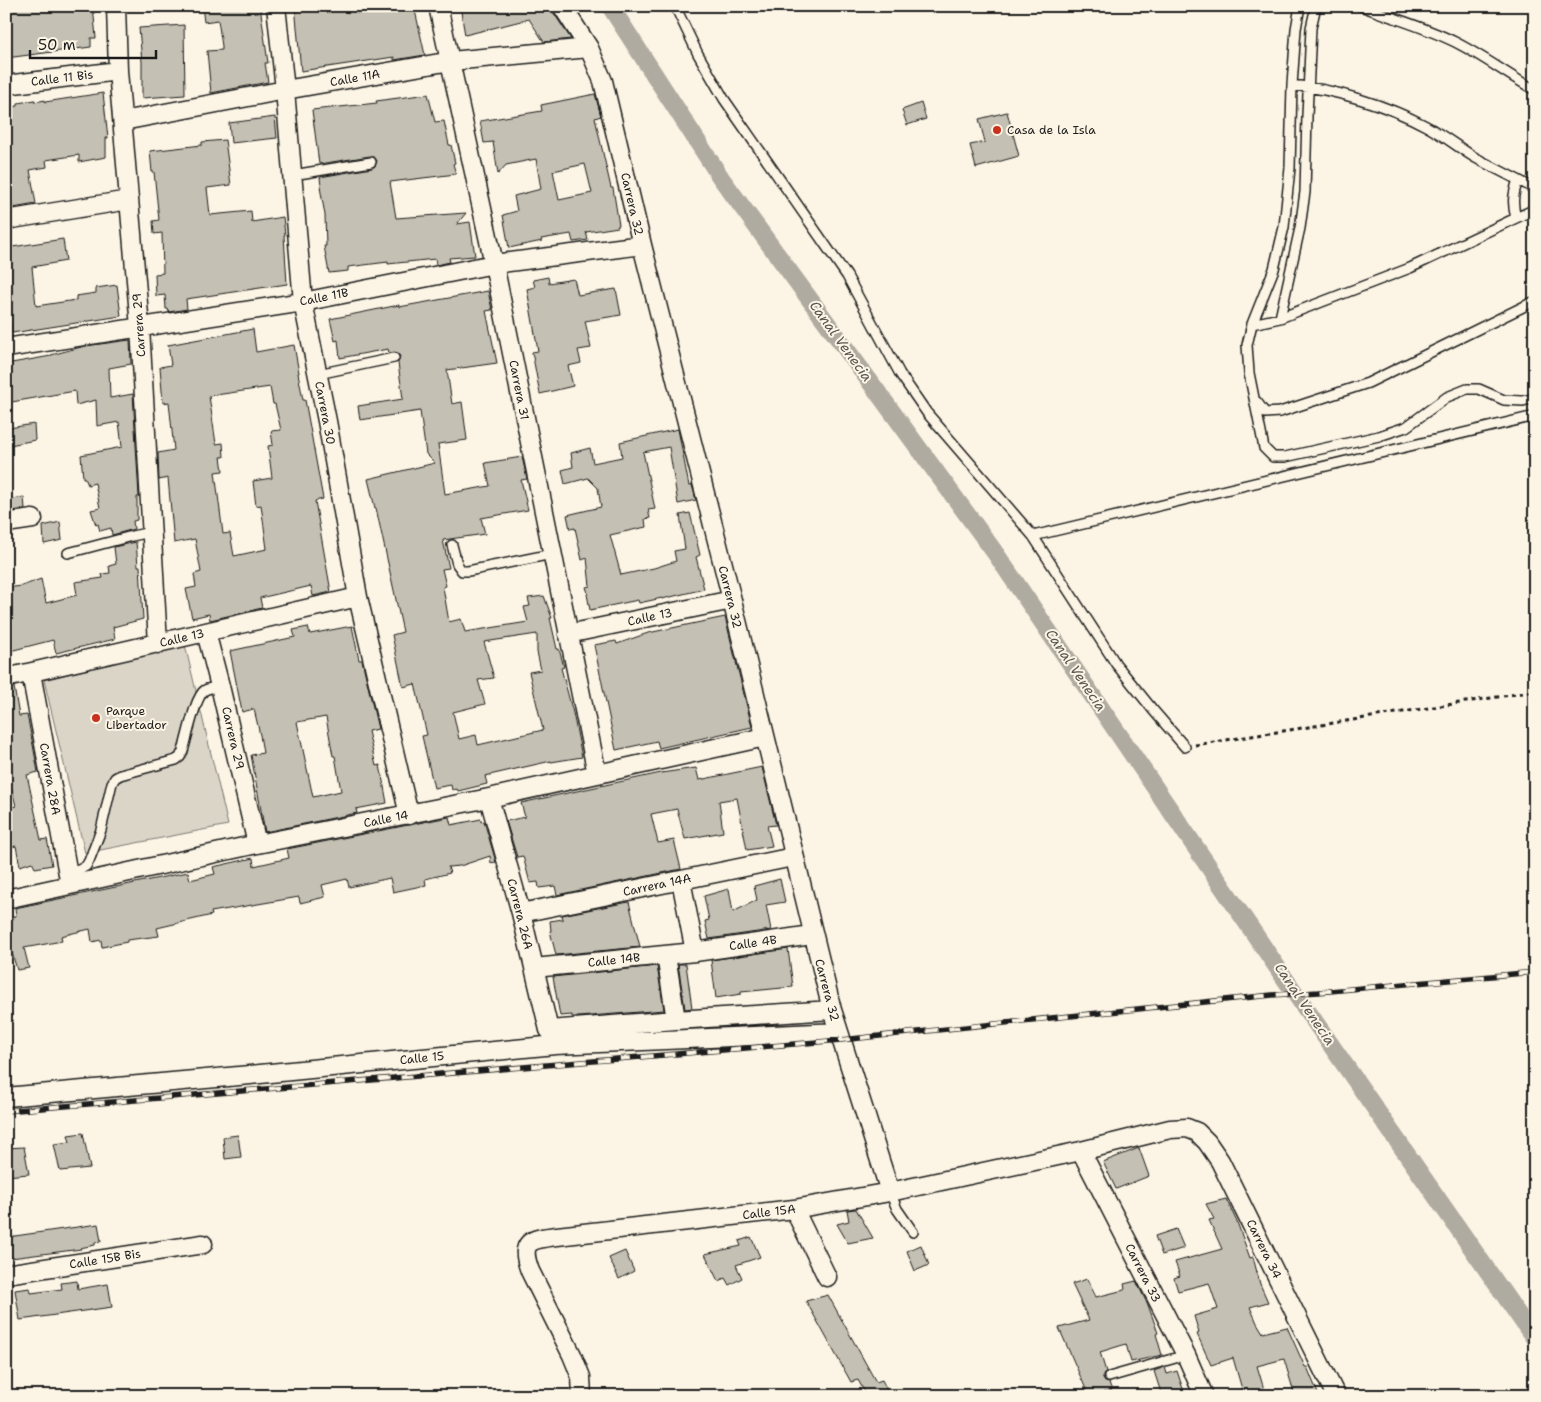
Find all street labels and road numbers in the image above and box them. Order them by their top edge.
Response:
street label: Calle 11 Bis [30,66,94,90]
street label: Calle 11A [329,66,382,90]
street label: Carrera 32 [617,171,647,237]
street label: Calle 11B [298,284,350,310]
street label: Carrera 29 [129,293,149,357]
street label: Carrera 31 [505,359,533,421]
street label: Carrera 30 [311,380,339,446]
street label: Carrera 32 [715,564,745,630]
street label: Calle 13 [626,604,674,630]
street label: Calle 13 [158,625,206,651]
street label: Carrera 29 [218,705,248,771]
street label: Carrera 28A [36,742,64,817]
street label: Calle 14 [362,807,410,831]
street label: Carrera 14A [621,870,693,900]
street label: Carrera 26A [503,877,537,951]
street label: Calle 4B [728,932,778,954]
street label: Calle 14B [587,949,641,971]
street label: Carrera 32 [811,957,843,1023]
street label: Calle 15 [399,1048,445,1068]
street label: Calle 15A [741,1201,797,1223]
street label: Carrera 34 [1243,1217,1285,1281]
street label: Carrera 33 [1121,1241,1165,1305]
street label: Calle 15B Bis [68,1245,142,1273]

